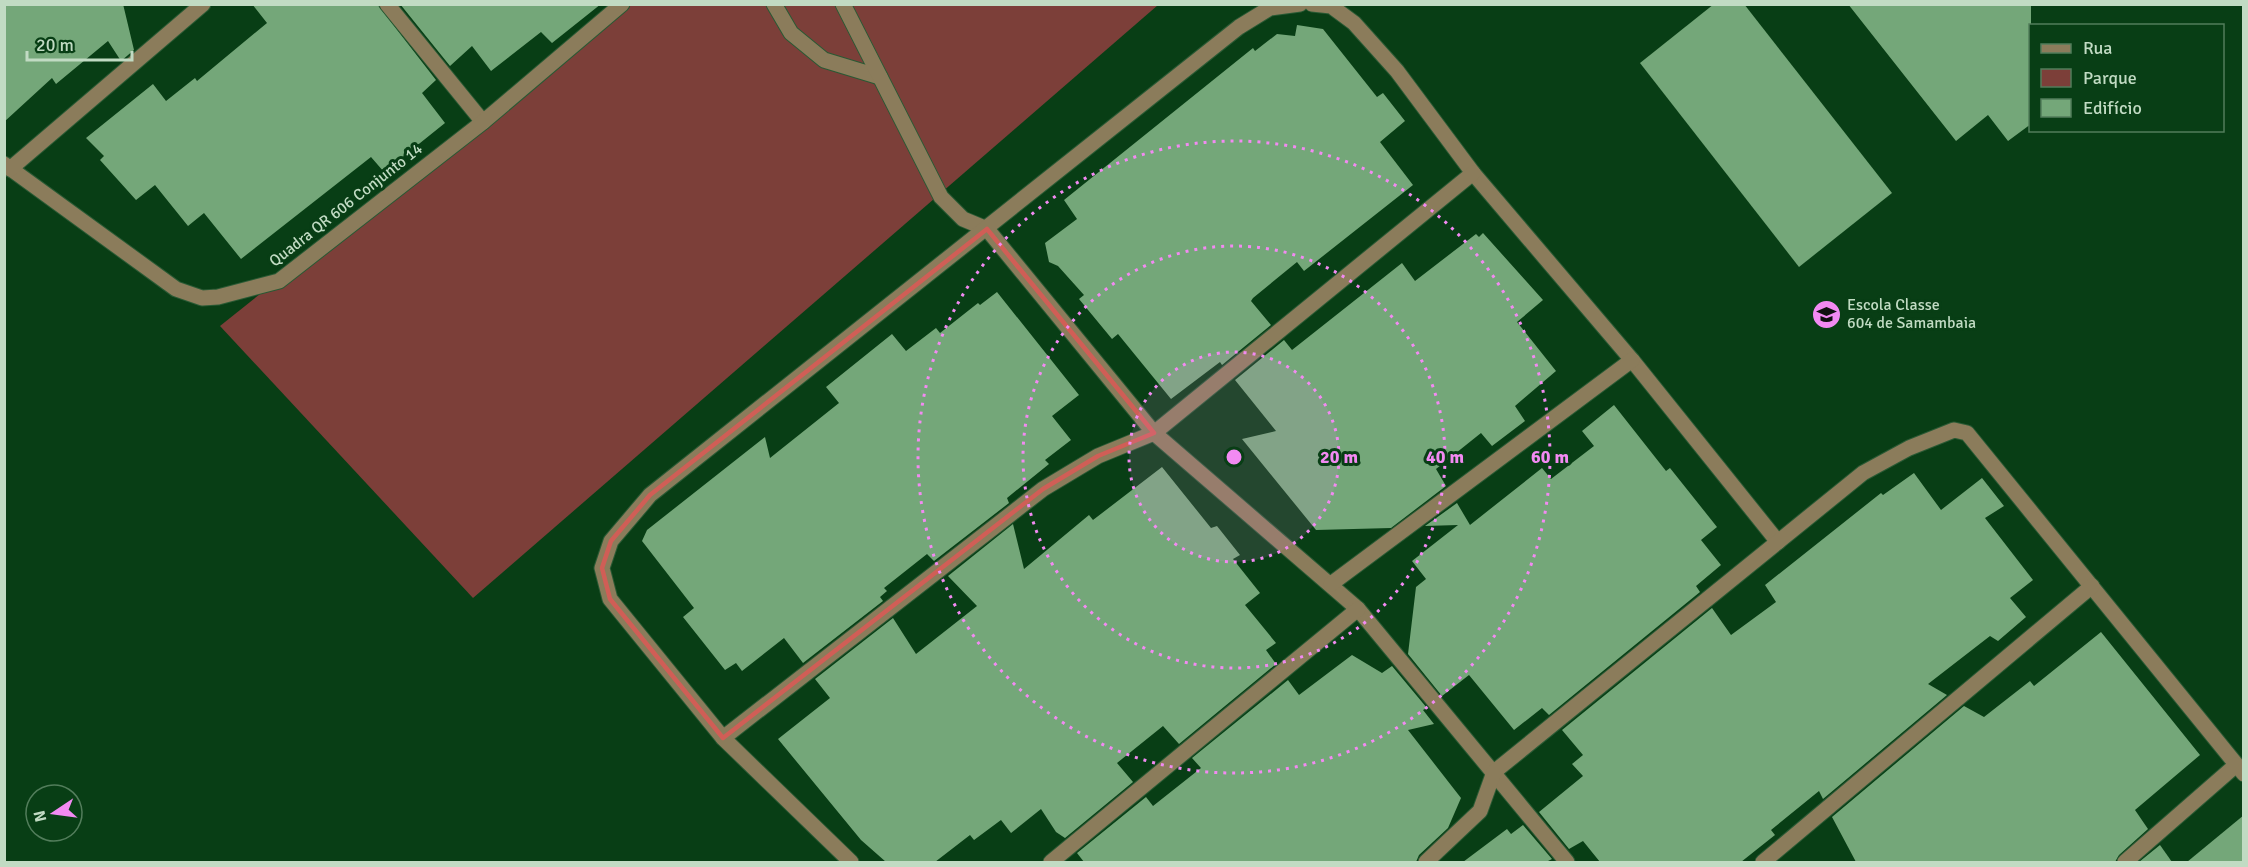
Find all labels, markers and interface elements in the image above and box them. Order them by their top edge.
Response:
scale bar [27,24,132,62]
legend [2029,24,2224,132]
text: 20 m [36,34,74,56]
text: Rua [2083,37,2112,59]
text: Parque [2083,67,2137,89]
text: Edifício [2083,97,2142,119]
street label: Quadra QR 606 Conjunto 14 [265,139,427,271]
place label: Escola Classe 604 de Samambaia [1847,295,1976,333]
school or university icon: Escola Classe 604 de Samambaia [1810,298,1842,330]
text: 20 m [1320,446,1358,468]
text: 40 m [1426,446,1464,468]
text: 60 m [1531,446,1569,468]
centre of rings [1224,447,1244,467]
north arrow [24,783,84,843]
text: N [29,808,51,824]

